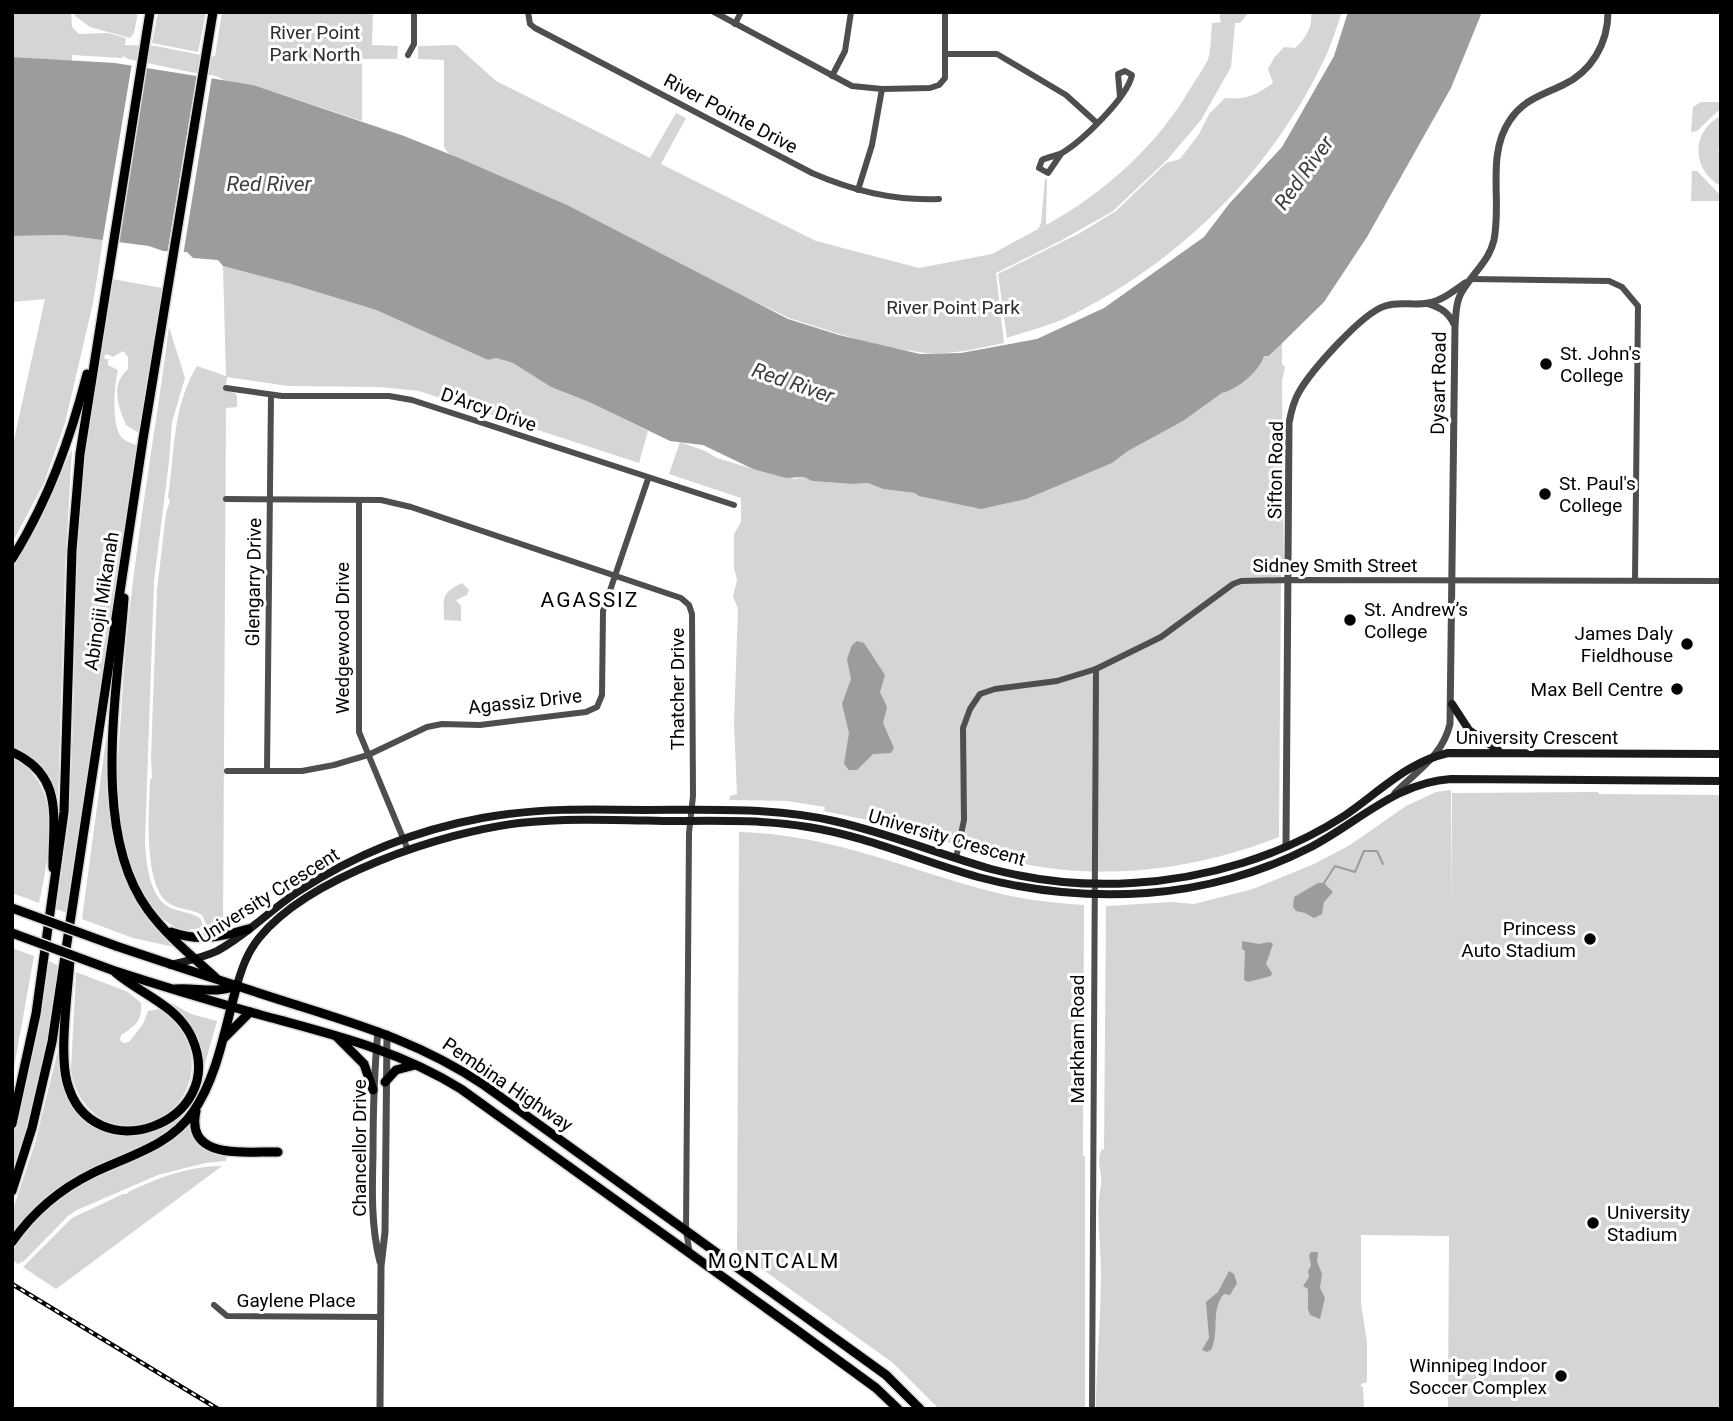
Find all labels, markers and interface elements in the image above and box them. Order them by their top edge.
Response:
park label: River Point Park North [270,21,360,66]
street label: River Pointe Drive [660,69,802,158]
water label: Red River [1269,131,1339,214]
water label: Red River [227,172,313,196]
park label: River Point Park [886,296,1020,319]
street label: Dysart Road [1426,331,1451,435]
place label: St. John's College [1560,342,1641,387]
marker: St. John's College [1538,356,1554,372]
water label: Red River [749,358,838,409]
street label: D'Arcy Drive [438,382,540,437]
street label: Sifton Road [1263,421,1288,519]
place label: St. Paul's College [1559,472,1636,517]
marker: St. Paul's College [1537,486,1553,502]
street label: Glengarry Drive [241,518,266,646]
street label: Abinojii Mikanah [79,530,124,672]
street label: Sidney Smith Street [1253,554,1417,577]
street label: Wedgewood Drive [331,562,354,714]
district label: AGASSIZ [541,588,639,612]
place label: St. Andrew’s College [1364,598,1468,643]
marker: St. Andrew’s College [1342,612,1358,628]
place label: James Daly Fieldhouse [1575,622,1673,667]
street label: Thatcher Drive [666,628,689,750]
marker: James Daly Fieldhouse [1679,636,1695,652]
place label: Max Bell Centre [1531,678,1663,701]
marker: Max Bell Centre [1669,681,1685,697]
street label: Agassiz Drive [467,684,583,719]
street label: University Crescent [1456,726,1618,749]
street label: University Crescent [866,804,1028,871]
street label: University Crescent [193,843,343,948]
place label: Princess Auto Stadium [1461,917,1576,962]
marker: Princess Auto Stadium [1582,931,1598,947]
street label: Markham Road [1066,975,1089,1103]
street label: Pembina Highway [438,1032,577,1137]
street label: Chancellor Drive [348,1079,371,1217]
place label: University Stadium [1607,1201,1690,1246]
marker: University Stadium [1585,1215,1601,1231]
district label: MONTCALM [708,1249,840,1273]
street label: Gaylene Place [236,1289,356,1312]
place label: Winnipeg Indoor Soccer Complex [1409,1354,1548,1399]
marker: Winnipeg Indoor Soccer Complex [1553,1368,1569,1384]

